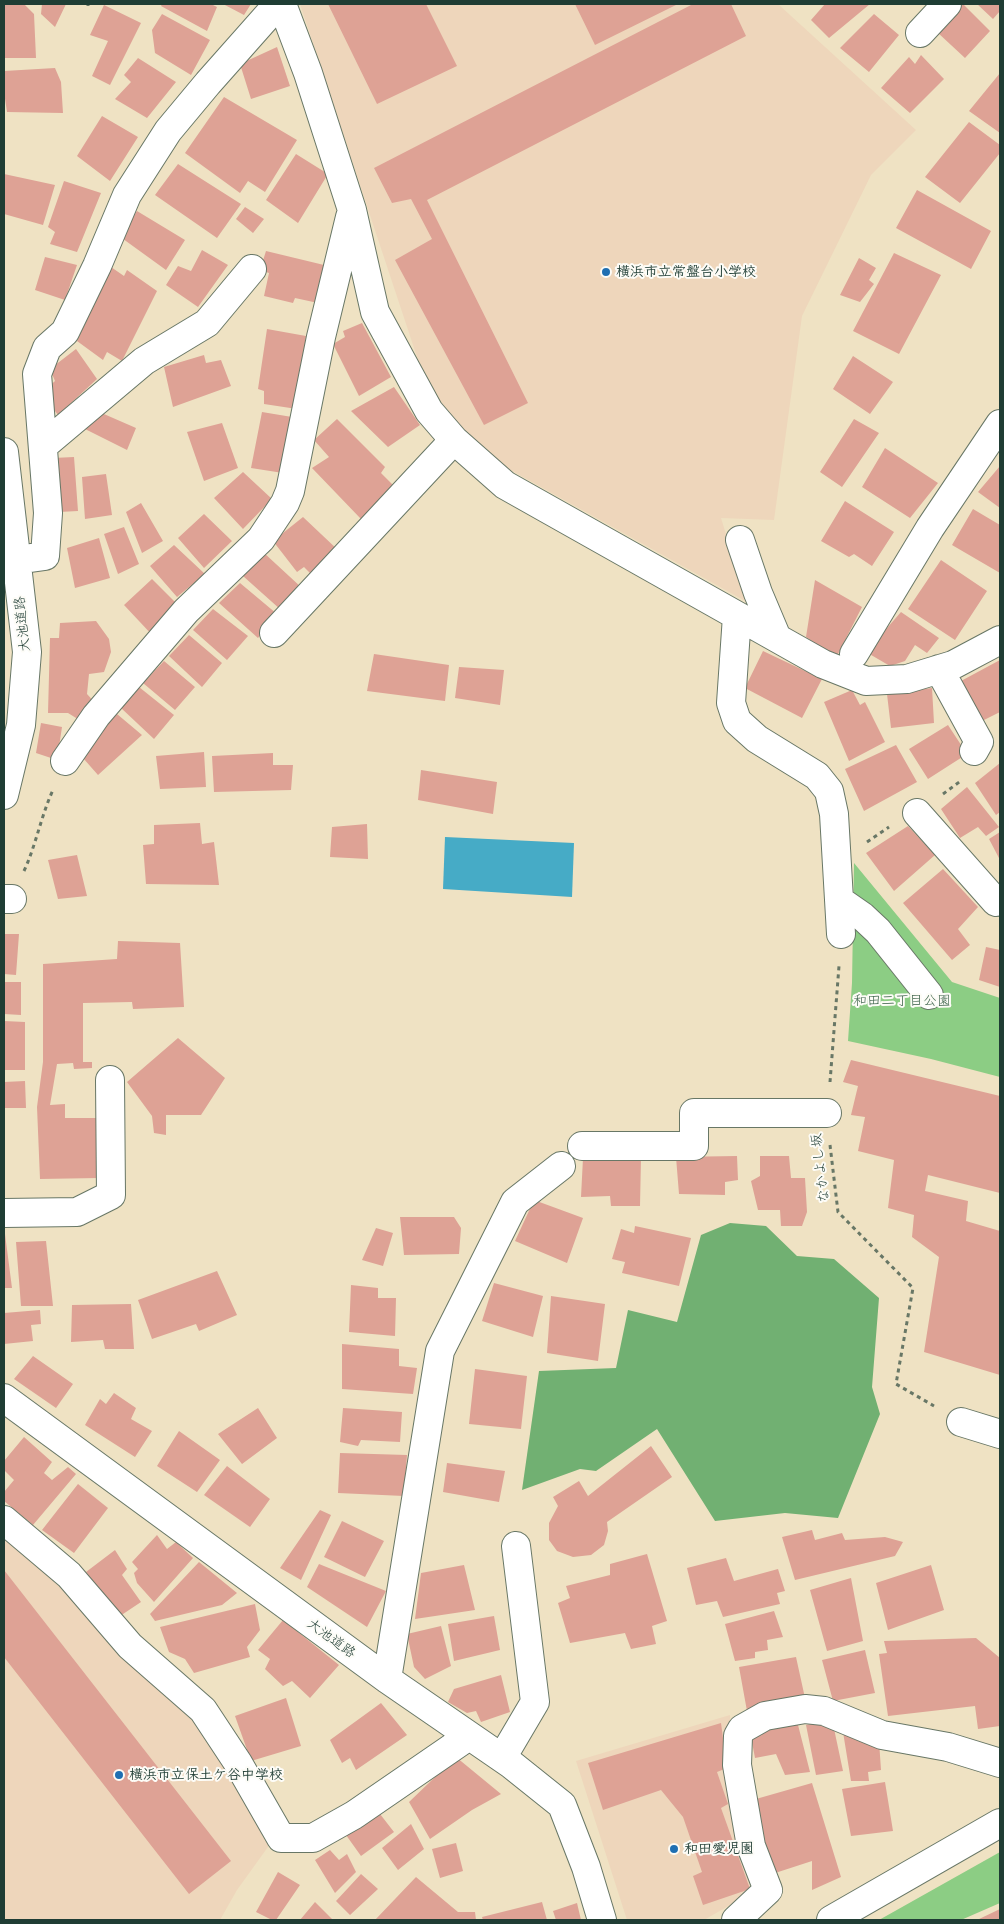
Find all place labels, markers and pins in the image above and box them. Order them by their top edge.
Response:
place label: 横浜市立常盤台小学校 [616,264,756,280]
marker: 横浜市立常盤台小学校 [600,266,612,278]
place label: 横浜市立保土ケ谷中学校 [129,1767,283,1783]
marker: 横浜市立保土ケ谷中学校 [113,1769,125,1781]
place label: 和田愛児園 [684,1841,754,1857]
marker: 和田愛児園 [668,1843,680,1855]

